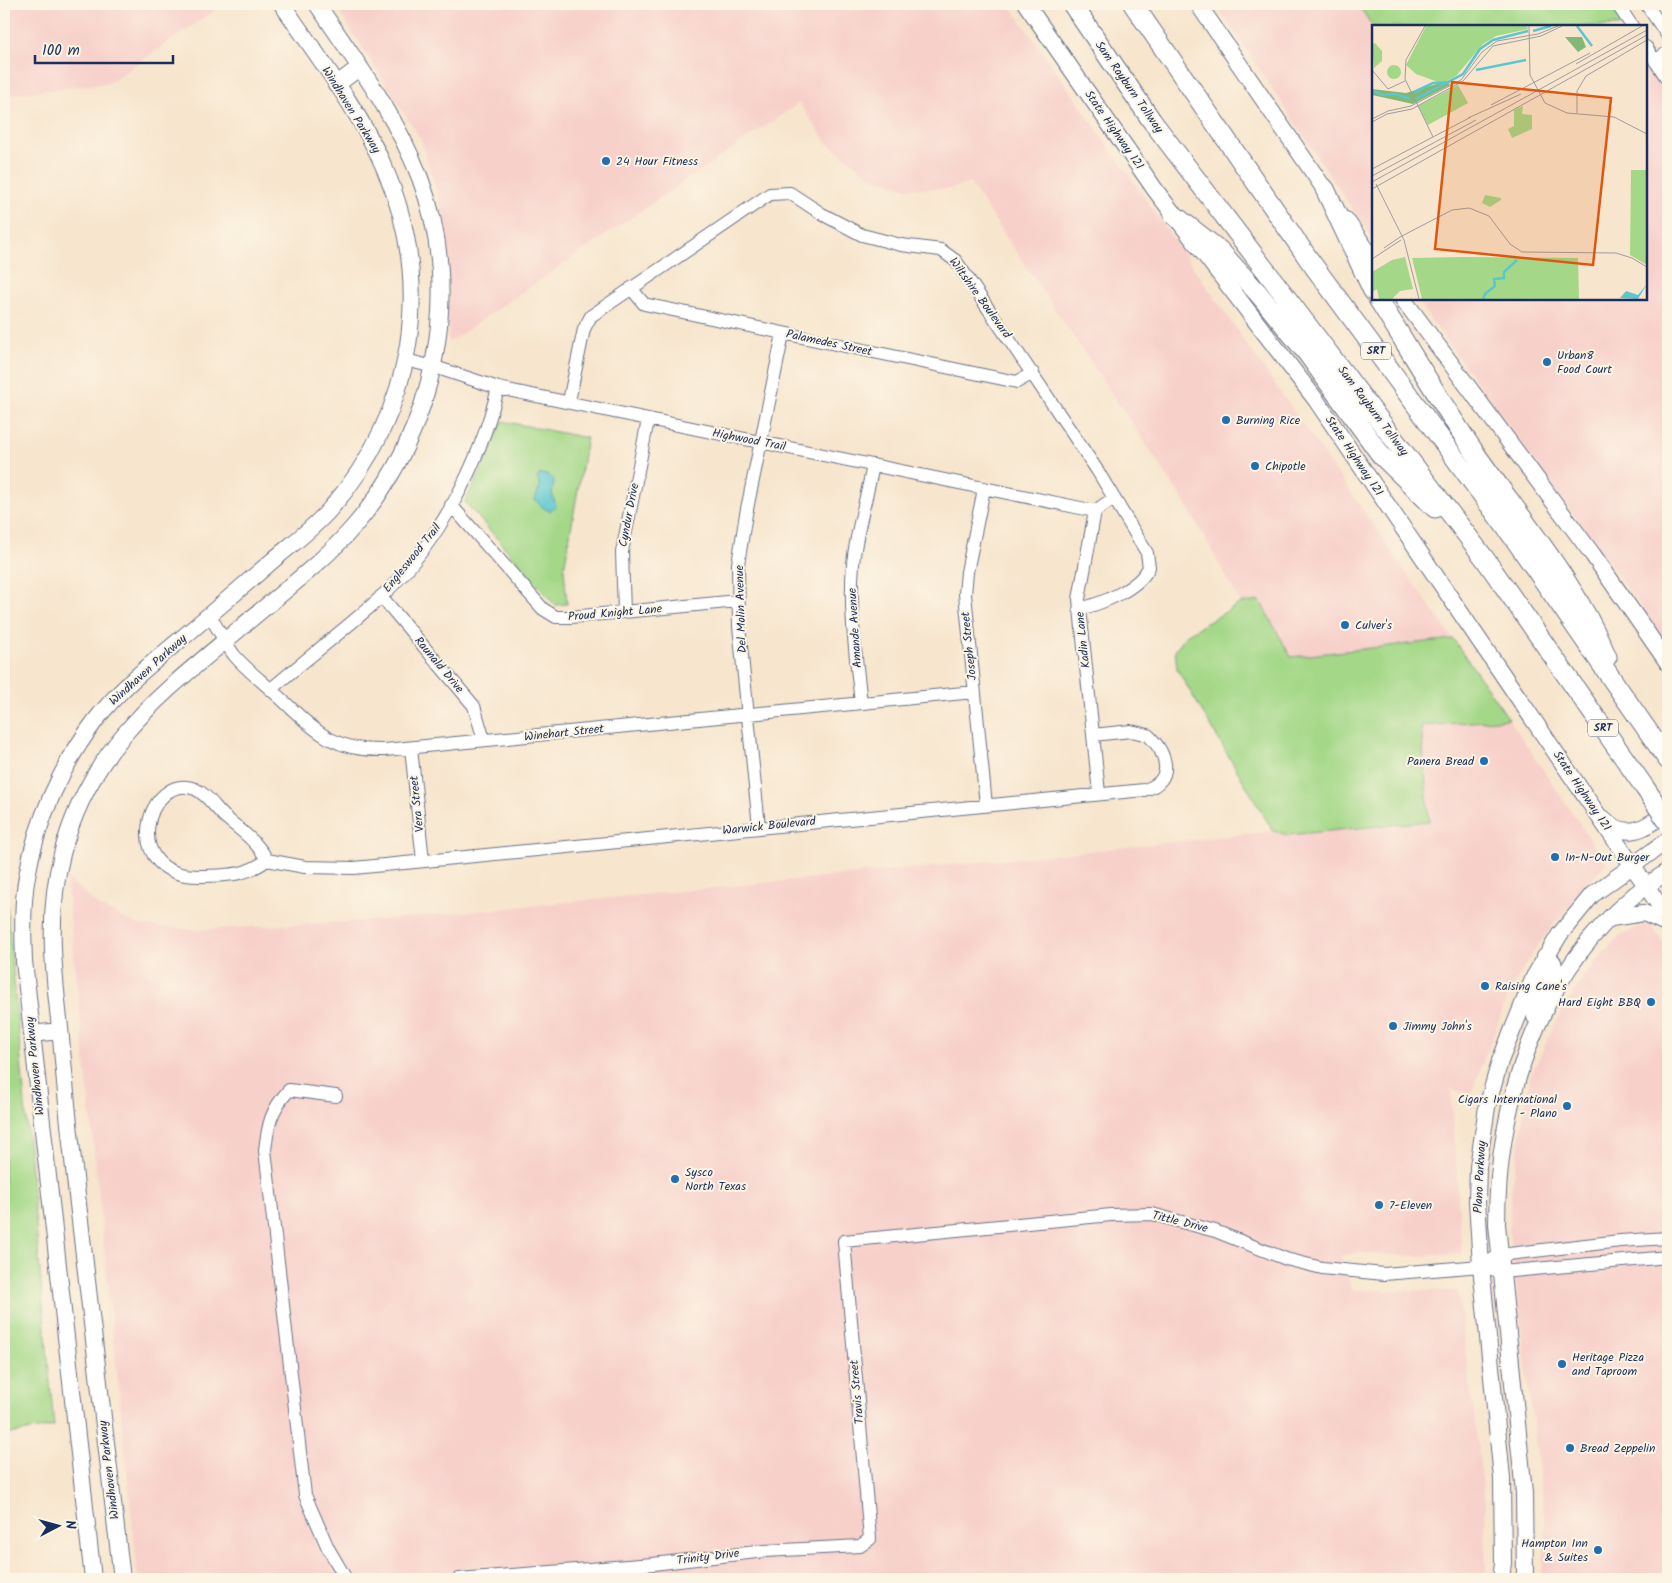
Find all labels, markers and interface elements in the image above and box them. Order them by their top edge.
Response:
inset map [1372,25,1647,300]
scale bar [35,32,172,64]
street label: Sam Rayburn Tollway [1090,37,1168,137]
text: 100 m [42,39,80,63]
street label: Windhaven Parkway [317,63,386,158]
street label: State Highway 121 [1079,86,1149,174]
place label: 24 Hour Fitness [616,152,698,171]
marker: 24 Hour Fitness [600,155,612,167]
street label: Wiltshire Boulevard [944,253,1017,343]
street label: Palamedes Street [784,325,874,361]
road number: SRT [1361,342,1391,360]
place label: Urban8 Food Court [1557,346,1612,379]
marker: Urban8 Food Court [1541,356,1553,368]
street label: Sam Rayburn Tollway [1333,362,1414,461]
place label: Burning Rice [1236,411,1301,430]
street label: State Highway 121 [1320,412,1388,500]
marker: Burning Rice [1220,414,1232,426]
street label: Highwood Trail [711,424,787,456]
place label: Chipotle [1265,457,1306,476]
marker: Chipotle [1249,460,1261,472]
street label: Cyndur Drive [613,481,645,549]
street label: Engleswood Trail [378,519,446,597]
street label: Del Molin Avenue [730,564,752,653]
street label: Amande Avenue [843,587,867,669]
street label: Proud Knight Lane [567,599,663,627]
street label: Joseph Street [956,610,982,681]
street label: Kadin Lane [1071,610,1095,669]
place label: Culver's [1355,616,1392,635]
marker: Culver's [1339,619,1351,631]
street label: Windhaven Parkway [105,629,192,710]
street label: Raunald Drive [409,632,469,698]
street label: Winehart Street [523,719,605,747]
road number: SRT [1588,720,1618,736]
street label: State Highway 121 [1548,747,1616,835]
place label: Panera Bread [1407,752,1475,771]
marker: Panera Bread [1478,755,1490,767]
street label: Vera Street [405,774,429,833]
street label: Warwick Boulevard [721,812,818,840]
place label: In-N-Out Burger [1565,848,1650,867]
marker: In-N-Out Burger [1549,851,1561,863]
place label: Raising Cane's [1495,977,1567,996]
marker: Raising Cane's [1479,980,1491,992]
place label: Hard Eight BBQ [1558,993,1641,1012]
marker: Hard Eight BBQ [1645,996,1657,1008]
street label: Windhaven Parkway [20,1015,50,1116]
place label: Jimmy John's [1403,1017,1472,1036]
marker: Jimmy John's [1387,1020,1399,1032]
place label: Cigars International - Plano [1458,1090,1557,1123]
marker: Cigars International - Plano [1561,1100,1573,1112]
street label: Plano Parkway [1469,1140,1491,1214]
place label: Sysco North Texas [685,1163,746,1196]
marker: Sysco North Texas [669,1173,681,1185]
place label: 7-Eleven [1389,1196,1432,1215]
marker: 7-Eleven [1373,1199,1385,1211]
street label: Tittle Drive [1150,1206,1210,1238]
place label: Heritage Pizza and Taproom [1572,1348,1644,1381]
marker: Heritage Pizza and Taproom [1556,1358,1568,1370]
street label: Travis Street [845,1359,869,1425]
street label: Windhaven Parkway [93,1419,124,1521]
place label: Bread Zeppelin [1580,1439,1655,1458]
marker: Bread Zeppelin [1564,1442,1576,1454]
north arrow [32,1500,82,1550]
text: N [59,1519,81,1530]
place label: Hampton Inn & Suites [1521,1534,1588,1567]
street label: Trinity Drive [676,1544,741,1570]
marker: Hampton Inn & Suites [1592,1544,1604,1556]

